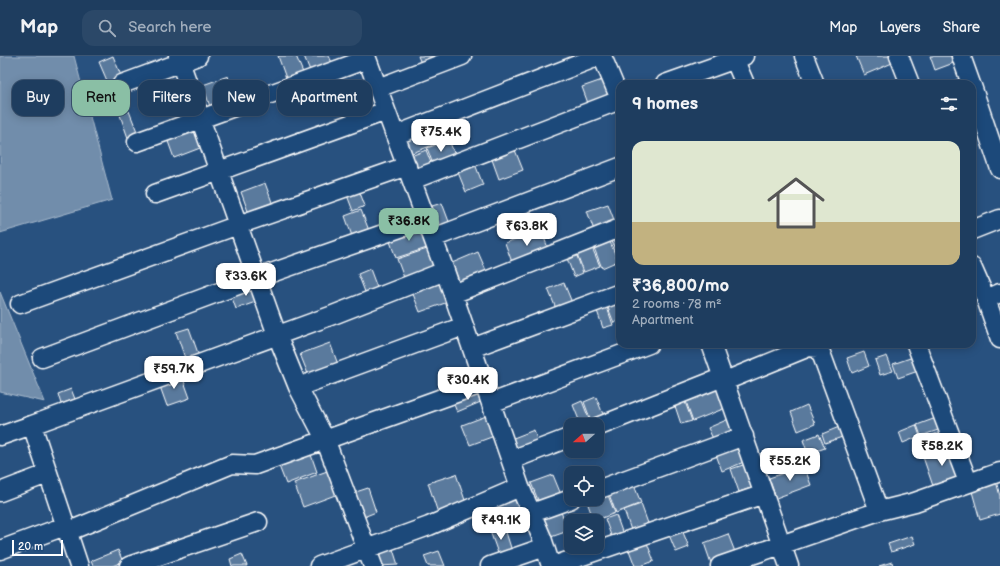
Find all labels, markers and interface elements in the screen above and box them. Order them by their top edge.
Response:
search box [82,10,362,46]
text: Map [20,16,58,39]
icon: search [96,17,118,39]
text: Search here [128,18,211,37]
text: Map [829,19,857,36]
text: Layers [879,19,921,36]
text: Share [943,19,980,36]
chip: Buy [12,80,64,116]
chip: Rent [72,80,130,116]
chip: Filters [138,80,205,116]
chip: New [213,80,269,116]
chip: Apartment [277,80,372,116]
icon: filters [938,93,960,115]
text: 9 homes [632,94,698,114]
pin: ₹75.4K [408,119,474,153]
text: ₹75.4K [420,124,462,140]
icon: home [760,167,832,239]
pin: ₹36.8K [376,208,442,242]
text: ₹36.8K [388,213,430,229]
pin: ₹63.8K [494,213,560,247]
text: ₹63.8K [506,218,548,234]
pin: ₹33.6K [213,263,279,297]
text: ₹33.6K [225,268,267,284]
text: ₹36,800/mo [632,276,729,296]
text: 2 rooms · 78 m² [632,296,722,312]
text: Apartment [632,312,693,328]
pin: ₹59.7K [141,356,207,390]
text: ₹59.7K [153,361,195,377]
pin: ₹30.4K [435,367,501,401]
text: ₹30.4K [447,372,489,388]
north arrow [564,418,604,458]
map controls [564,418,604,554]
pin: ₹58.2K [909,433,975,467]
text: ₹58.2K [921,438,963,454]
pin: ₹55.2K [757,448,823,482]
text: ₹55.2K [769,453,811,469]
button: locate [564,466,604,506]
pin: ₹49.1K [468,507,534,541]
text: ₹49.1K [481,512,521,528]
button: layers [564,514,604,554]
scale bar [12,538,63,557]
text: 20 m [18,540,43,553]

